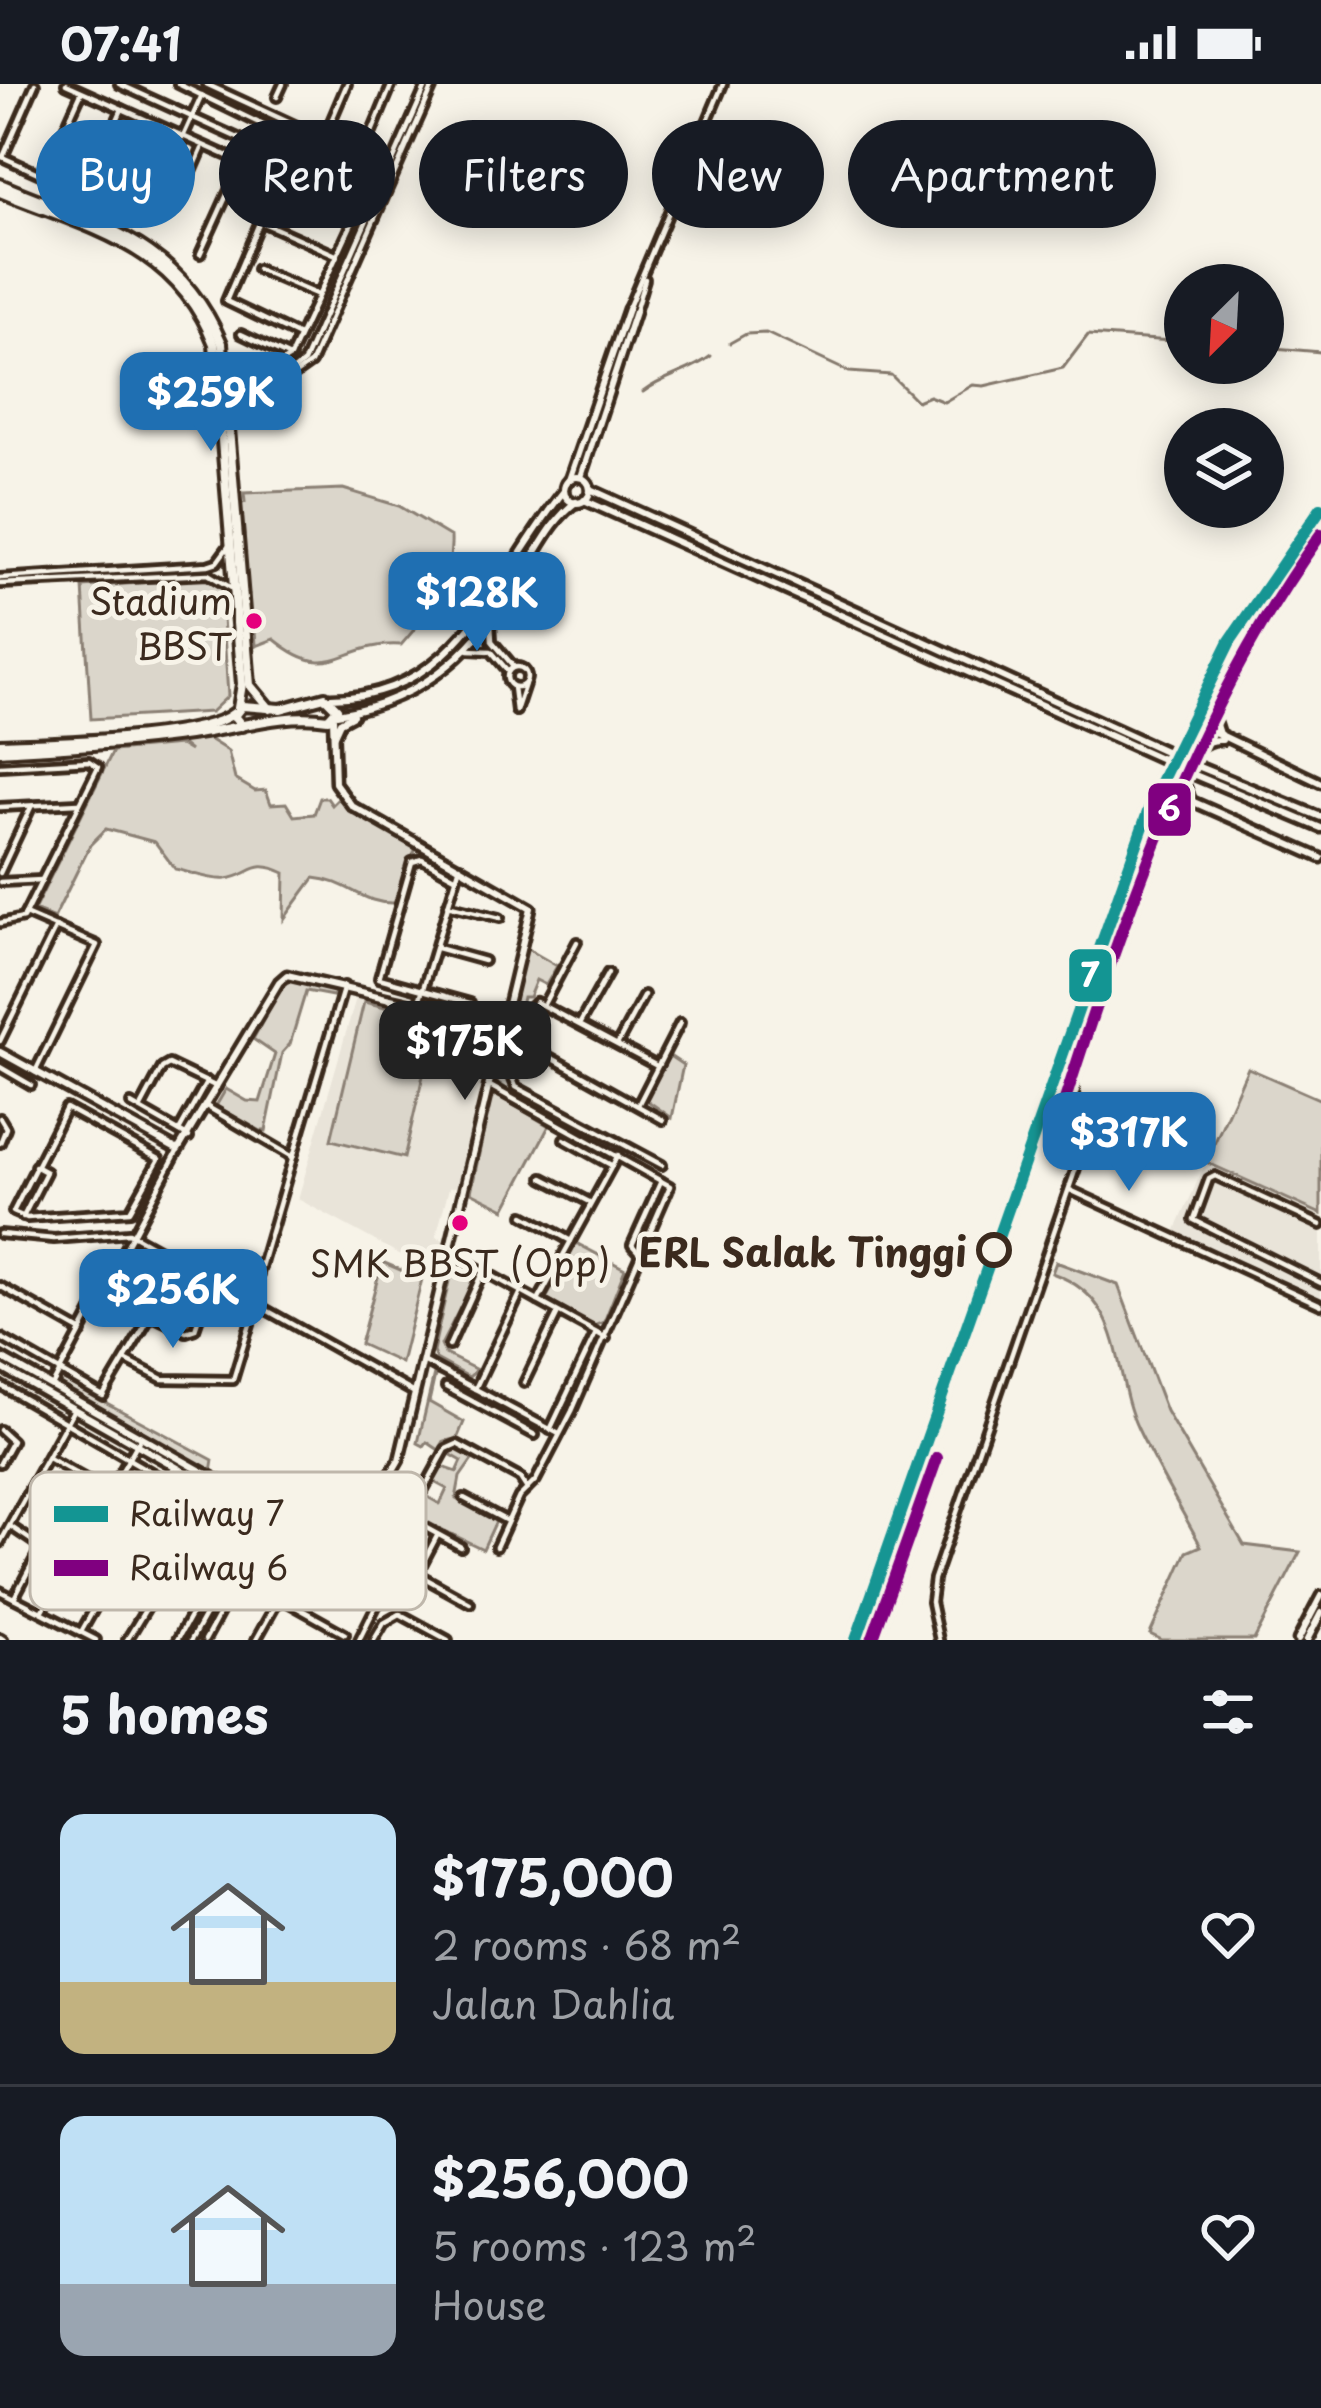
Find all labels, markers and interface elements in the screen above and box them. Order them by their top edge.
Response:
text: 07:41 [60,8,181,76]
chip: Buy [36,120,195,228]
chip: Rent [219,120,395,228]
chip: Filters [419,120,628,228]
chip: New [652,120,824,228]
chip: Apartment [848,120,1156,228]
north arrow [1164,264,1284,384]
map controls [1164,264,1284,528]
pin: $259K [127,352,295,454]
text: $259K [147,361,275,420]
button: layers [1164,408,1284,528]
pin: $128K [393,552,561,654]
text: $128K [415,561,539,620]
place label: Stadium BBST [89,573,232,672]
marker: Stadium BBST [243,610,265,632]
line badge: 6 [1146,781,1193,838]
text: 6 [1157,782,1181,832]
line badge: 7 [1067,947,1114,1004]
text: 7 [1081,948,1100,998]
pin: $175K [381,1001,549,1103]
text: $175K [406,1010,524,1069]
pin: $317K [1045,1092,1213,1194]
text: $317K [1070,1101,1188,1160]
marker: SMK BBST (Opp) [449,1212,471,1234]
place label: ERL Salak Tinggi [638,1221,967,1280]
marker: ERL Salak Tinggi [978,1234,1010,1266]
place label: SMK BBST (Opp) [310,1235,610,1289]
pin: $256K [89,1249,257,1351]
text: $256K [106,1258,240,1317]
legend [30,1472,426,1610]
text: Railway 7 [129,1487,284,1537]
text: Railway 6 [129,1541,288,1591]
text: 5 homes [60,1674,269,1751]
icon: filters [1195,1679,1261,1745]
text: $175,000 [432,1837,674,1914]
icon: home [156,1862,300,2006]
icon: heart [1195,1901,1261,1967]
text: 2 rooms · 68 m² [432,1914,741,1973]
text: Jalan Dahlia [432,1973,674,2032]
text: $256,000 [432,2138,689,2215]
icon: home [156,2164,300,2308]
icon: heart [1195,2203,1261,2269]
text: 5 rooms · 123 m² [432,2215,757,2274]
text: House [432,2274,546,2333]

